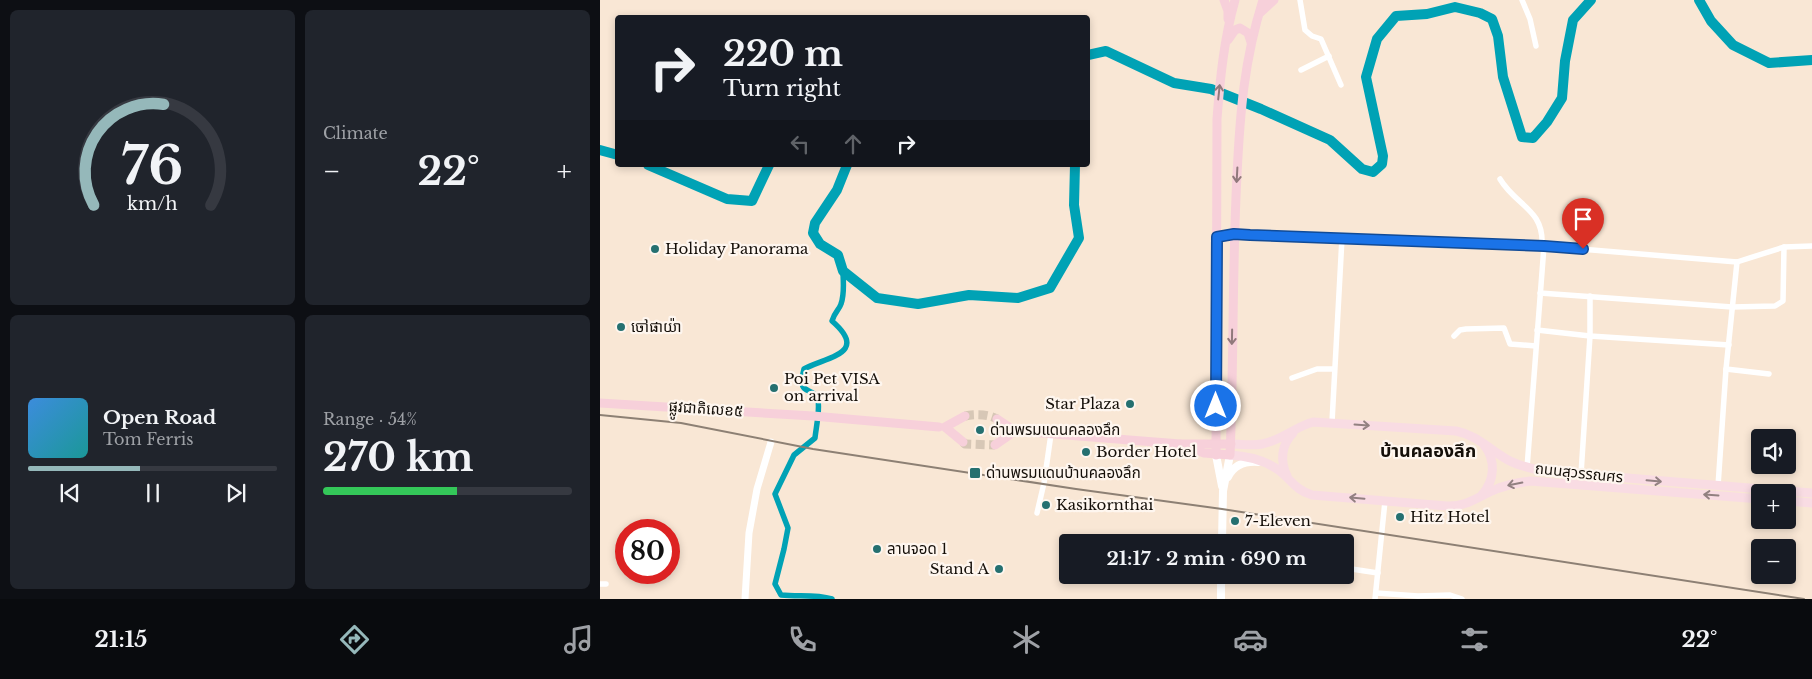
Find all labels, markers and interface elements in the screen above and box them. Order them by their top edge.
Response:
text: 220 m [723,32,843,75]
icon: right [640,35,705,100]
text: Turn right [723,75,841,102]
one-way arrow [1214,84,1224,100]
text: Climate [323,123,388,143]
icon: left [786,130,814,158]
icon: ahead [839,130,867,158]
icon: right [892,130,920,158]
text: 76 [122,134,183,198]
text: 22° [418,148,480,195]
text: − [323,154,341,189]
text: + [557,154,572,189]
one-way arrow [1232,167,1241,183]
text: km/h [127,193,178,215]
pin [1562,198,1604,249]
icon: arrive [1569,205,1597,233]
place label: Holiday Panorama [665,239,809,258]
marker: Holiday Panorama [649,243,661,255]
place label: ចៅផាយ៉ា [631,317,682,336]
marker: ចៅផាយ៉ា [615,321,627,333]
one-way arrow [1227,329,1237,345]
place label: Poi Pet VISA on arrival [784,369,880,405]
position arrow [1189,379,1241,431]
marker: Poi Pet VISA on arrival [768,382,780,394]
place label: Star Plaza [1045,394,1121,413]
street label: ផ្លូវជាតិលេខ៥ [668,396,744,425]
marker: Star Plaza [1124,398,1136,410]
text: Open Road [103,406,216,429]
text: Range · 54% [323,409,417,429]
place label: ด่านพรมแดนคลองลึก [990,420,1120,439]
one-way arrow [1354,420,1370,429]
marker: ด่านพรมแดนคลองลึก [974,424,986,436]
text: Tom Ferris [103,429,194,449]
map controls [1751,429,1796,584]
button: sound [1751,429,1796,474]
text: 270 km [323,434,473,481]
district label: บ้านคลองลึก [1380,440,1476,462]
place label: Border Hotel [1096,442,1197,461]
marker: Border Hotel [1080,446,1092,458]
street label: ถนนสุวรรณศร [1534,458,1624,487]
place label: ด่านพรมแดนบ้านคลองลึก [986,463,1141,482]
marker: ด่านพรมแดนบ้านคลองลึก [968,466,982,480]
one-way arrow [1645,476,1661,485]
icon: previous [56,479,84,507]
icon: pause [139,479,167,507]
icon: next [222,479,250,507]
one-way arrow [1507,480,1523,489]
button: + [1751,484,1796,529]
one-way arrow [1704,490,1720,500]
one-way arrow [1350,494,1366,503]
place label: Kasikornthai [1056,495,1153,514]
marker: Kasikornthai [1040,499,1052,511]
place label: Hitz Hotel [1410,507,1490,526]
place label: 7-Eleven [1245,511,1311,530]
marker: Hitz Hotel [1394,511,1406,523]
marker: 7-Eleven [1229,515,1241,527]
speed limit sign: 80 [615,519,680,584]
place label: ลานจอด 1 [887,539,948,558]
button: − [1751,539,1796,584]
marker: ลานจอด 1 [871,543,883,555]
text: 21:17 · 2 min · 690 m [1106,547,1307,570]
place label: Stand A [930,559,989,578]
marker: Stand A [993,563,1005,575]
icon: directions [337,622,372,657]
icon: music [561,622,596,657]
icon: phone [785,622,820,657]
icon: climate [1009,622,1044,657]
icon: car [1233,622,1268,657]
icon: filters [1457,622,1492,657]
text: 21:15 [95,626,147,653]
text: 22° [1681,626,1717,653]

